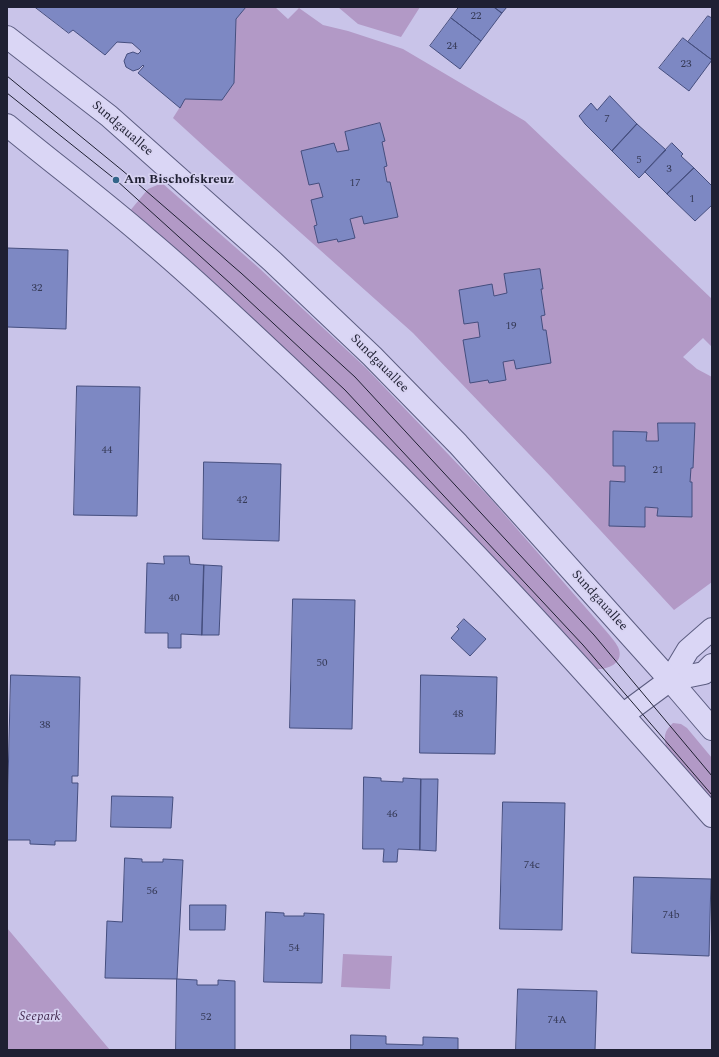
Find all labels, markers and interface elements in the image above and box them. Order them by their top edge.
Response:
house number: 22 [471,10,481,24]
house number: 24 [447,40,457,54]
house number: 23 [681,58,691,72]
street label: Sundgauallee [88,98,156,160]
house number: 7 [604,113,610,127]
house number: 5 [636,154,642,168]
house number: 3 [666,163,672,177]
place label: Am Bischofskreuz [124,172,234,188]
marker: Am Bischofskreuz [111,175,121,185]
house number: 17 [350,177,360,191]
house number: 1 [689,193,695,207]
house number: 32 [32,282,42,296]
house number: 19 [506,320,516,334]
street label: Sundgauallee [347,332,411,396]
house number: 44 [102,444,112,458]
house number: 21 [653,464,663,478]
house number: 42 [237,494,247,508]
street label: Sundgauallee [568,567,630,635]
house number: 40 [169,592,179,606]
house number: 50 [317,657,327,671]
house number: 48 [453,708,463,722]
house number: 38 [40,719,50,733]
house number: 46 [387,808,397,822]
house number: 74c [524,859,540,873]
house number: 56 [147,885,157,899]
house number: 74b [662,909,680,923]
house number: 54 [289,942,299,956]
park label: Seepark [19,1009,61,1025]
house number: 52 [201,1011,211,1025]
house number: 74A [547,1014,567,1028]

